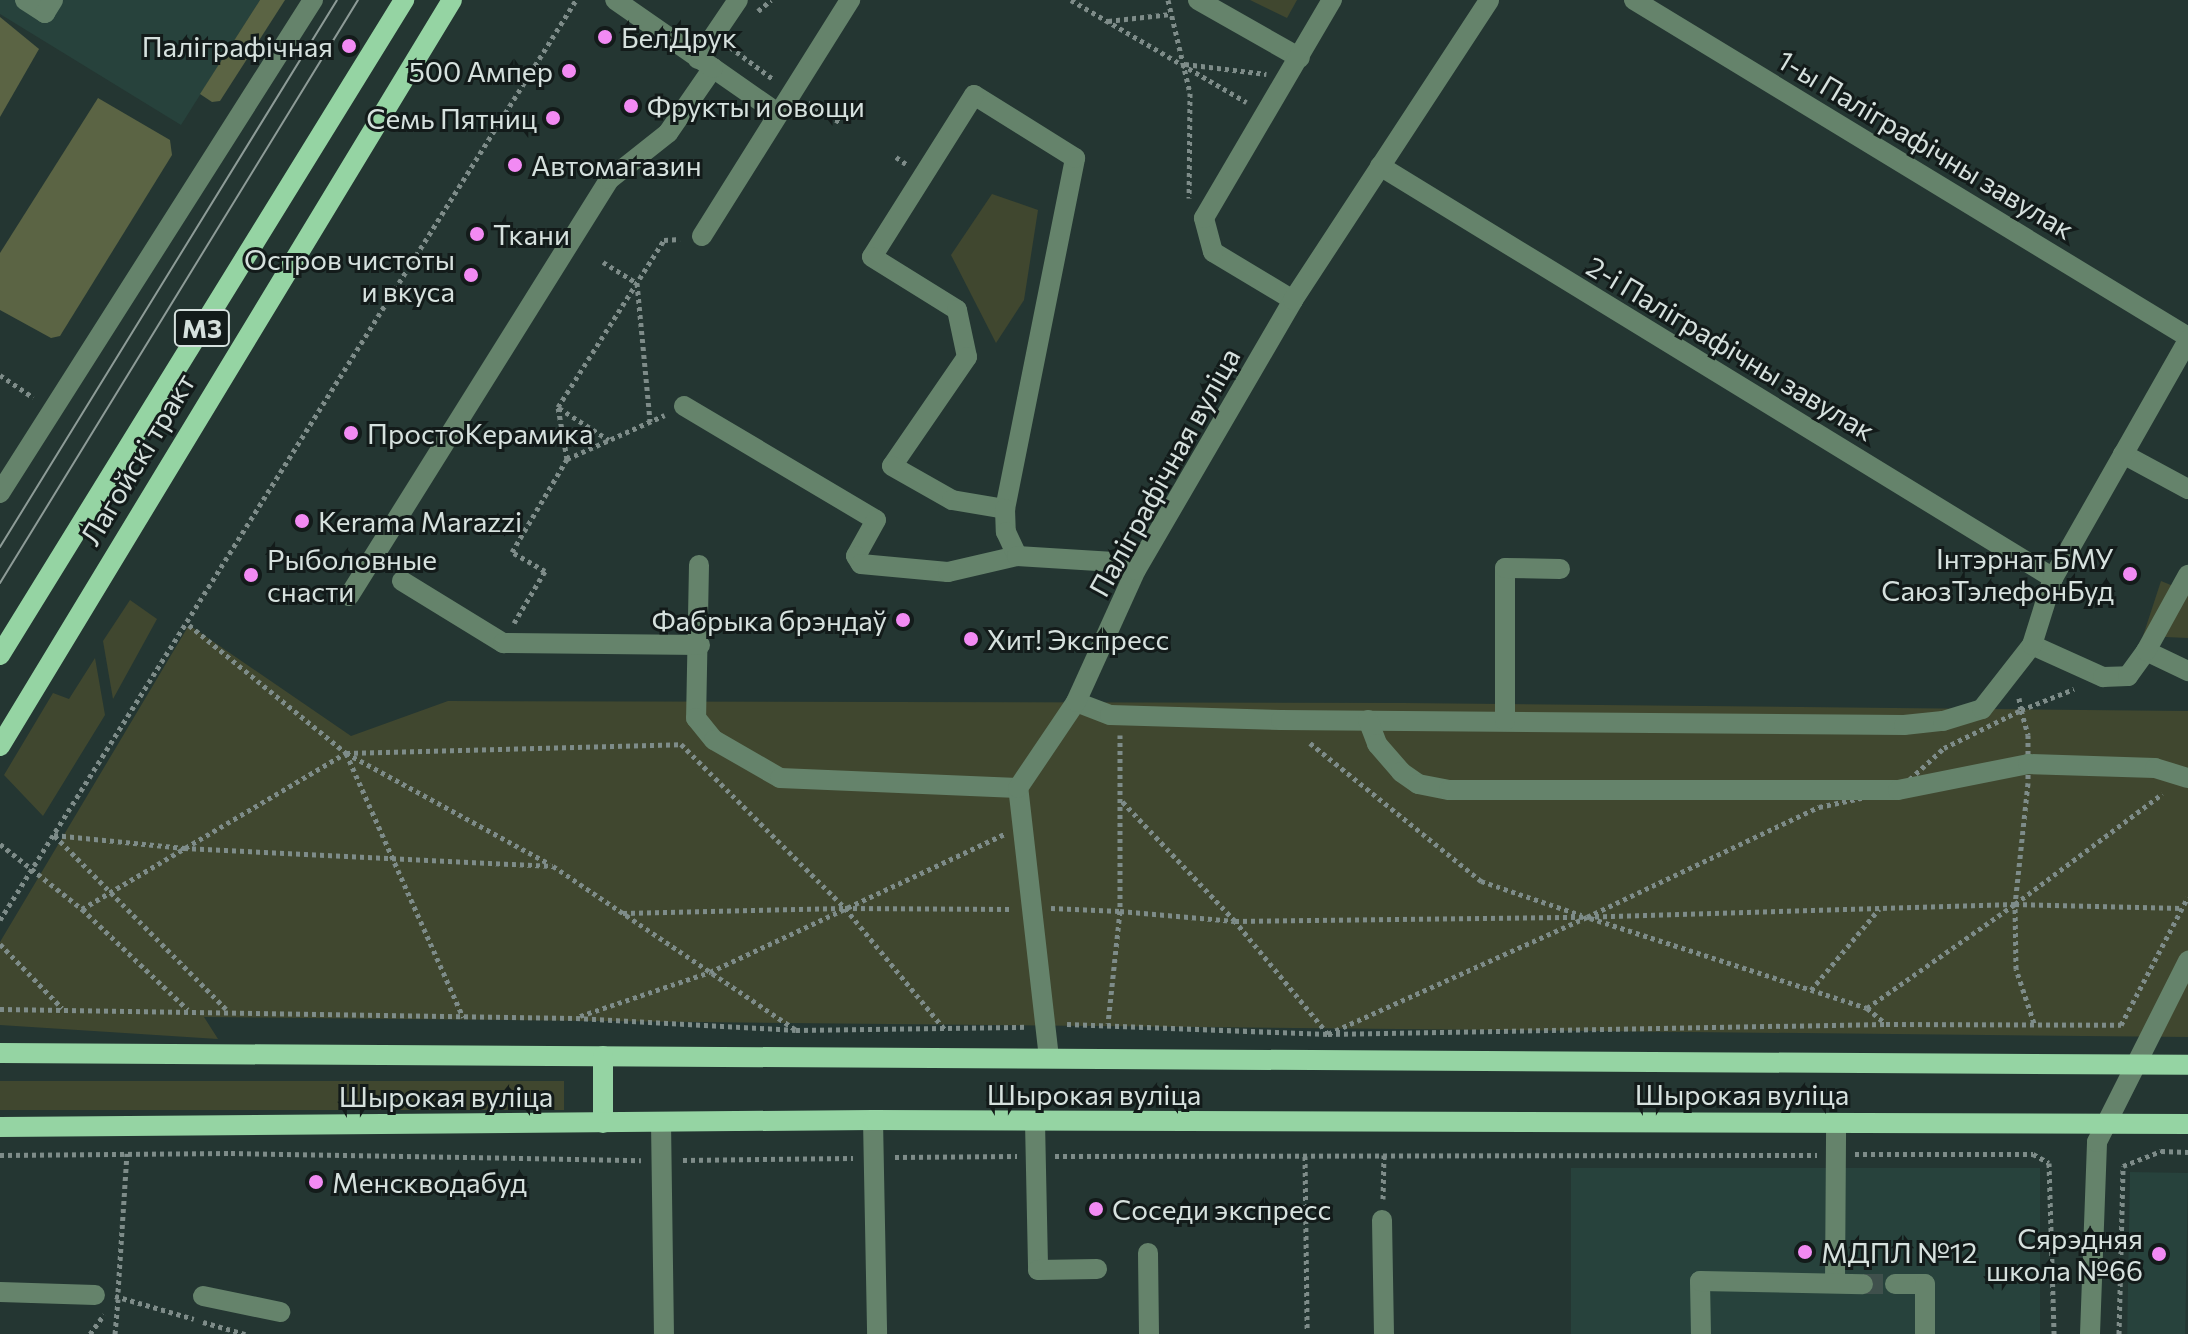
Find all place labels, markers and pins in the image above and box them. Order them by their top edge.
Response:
place label: БелДрук [621,20,737,54]
marker: БелДрук [596,28,614,46]
place label: Паліграфічная [142,29,333,63]
marker: Паліграфічная [340,37,358,55]
place label: 500 Ампер [409,54,553,88]
marker: 500 Ампер [560,62,578,80]
place label: Фрукты и овощи [647,89,865,123]
marker: Фрукты и овощи [622,97,640,115]
place label: Семь Пятниц [366,101,537,135]
marker: Семь Пятниц [544,109,562,127]
place label: Автомагазин [531,148,702,182]
marker: Автомагазин [506,156,524,174]
place label: Ткани [493,217,570,251]
marker: Ткани [468,225,486,243]
place label: Остров чистоты и вкуса [244,242,455,308]
marker: Остров чистоты и вкуса [462,266,480,284]
place label: ПростоКерамика [367,416,593,450]
marker: ПростоКерамика [342,424,360,442]
place label: Kerama Marazzi [318,504,522,538]
marker: Kerama Marazzi [293,512,311,530]
place label: Інтэрнат БМУ СаюзТэлефонБуд [1881,541,2114,607]
place label: Рыболовные снасти [267,542,437,608]
marker: Інтэрнат БМУ СаюзТэлефонБуд [2121,565,2139,583]
marker: Рыболовные снасти [242,566,260,584]
place label: Фабрыка брэндаў [652,603,887,637]
marker: Фабрыка брэндаў [894,611,912,629]
place label: Хит! Экспресс [987,622,1169,656]
marker: Хит! Экспресс [962,630,980,648]
place label: Менскводабуд [332,1165,527,1199]
marker: Менскводабуд [307,1173,325,1191]
place label: Соседи экспресс [1112,1192,1331,1226]
marker: Соседи экспресс [1087,1200,1105,1218]
place label: Сярэдняя школа №66 [1986,1221,2143,1287]
place label: МДПЛ №12 [1821,1235,1977,1269]
marker: МДПЛ №12 [1796,1243,1814,1261]
marker: Сярэдняя школа №66 [2150,1245,2168,1263]

